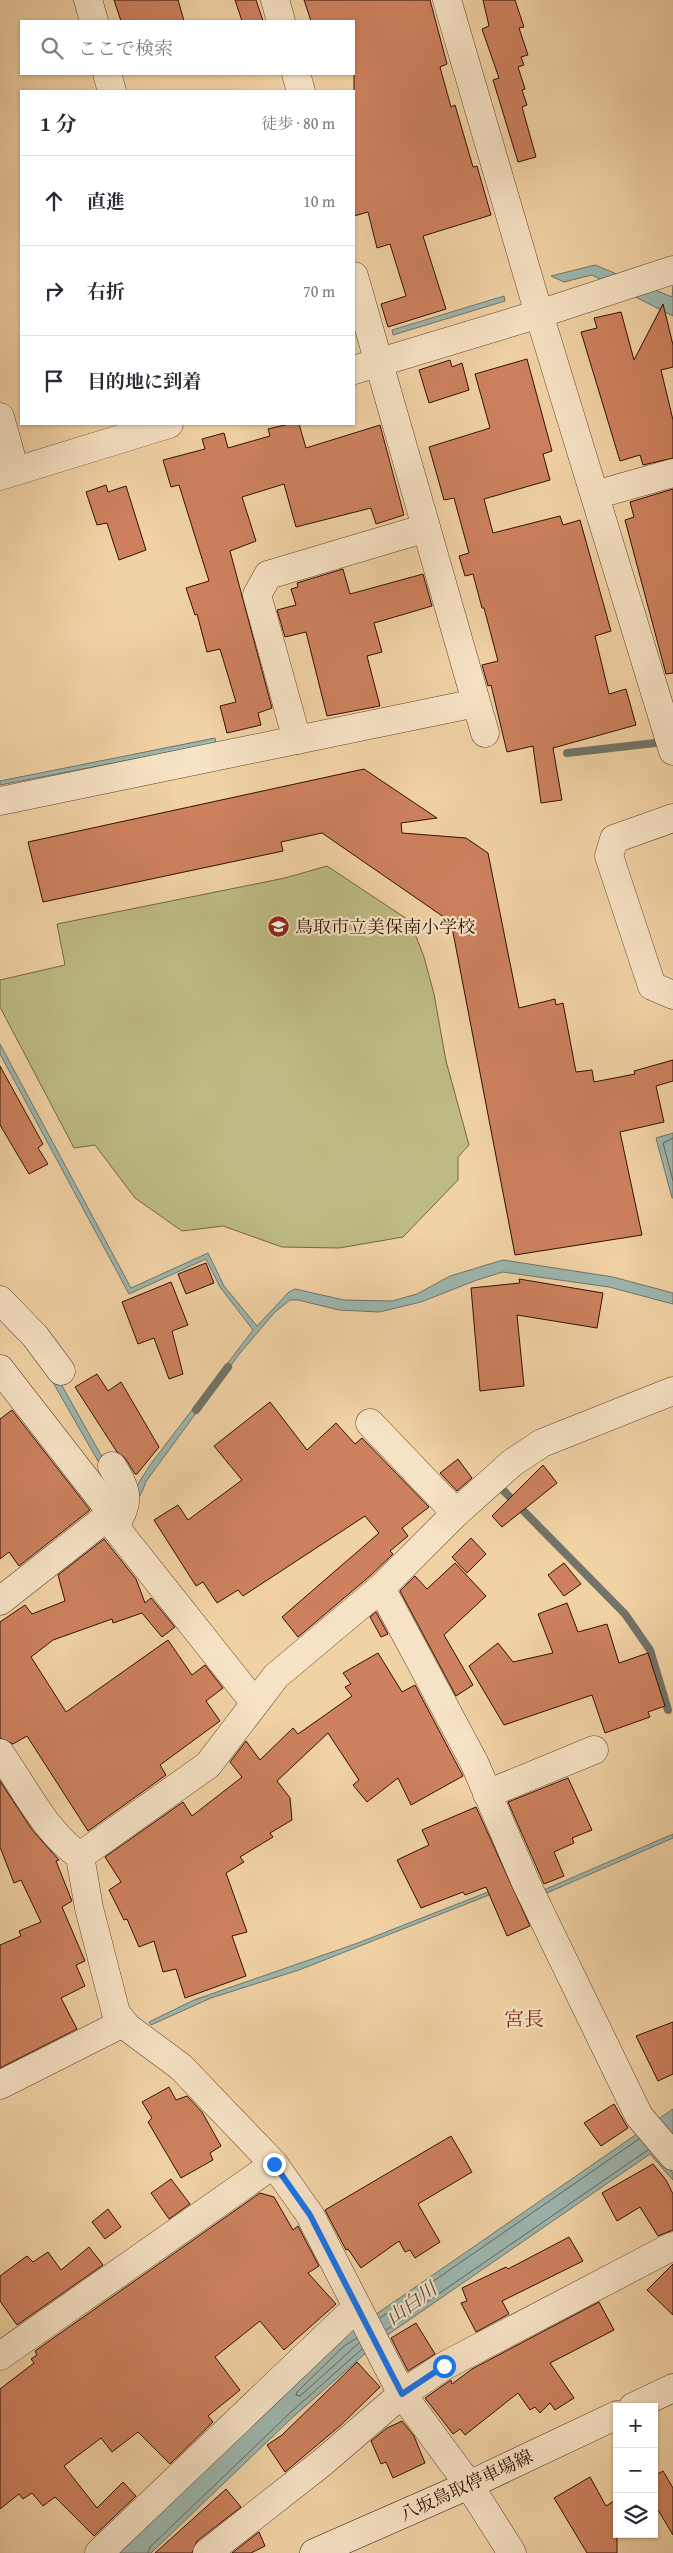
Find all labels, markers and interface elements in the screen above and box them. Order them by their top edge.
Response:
search box [20,20,355,75]
icon: search [38,34,66,62]
text: ここで検索 [78,34,173,62]
text: 1 分 [40,108,77,139]
text: 徒歩 · 80 m [261,111,335,135]
icon: ahead [40,187,68,215]
text: 直進 [87,187,125,215]
text: 10 m [303,189,335,213]
icon: right [40,277,68,305]
text: 右折 [87,277,125,305]
text: 70 m [303,279,335,303]
icon: arrive [40,367,68,395]
text: 目的地に到着 [87,367,201,395]
place label: 鳥取市立美保南小学校 [295,913,475,940]
school or university icon: 鳥取市立美保南小学校 [267,914,291,938]
district label: 宮長 [504,2004,544,2033]
route end [263,2153,286,2176]
water label: 山白川 [380,2274,444,2331]
route start [433,2355,456,2378]
map controls [613,2403,658,2538]
button: + [613,2403,658,2448]
street label: 八坂鳥取停車場線 [395,2442,537,2528]
button: − [613,2448,658,2493]
button: layers [613,2493,658,2538]

